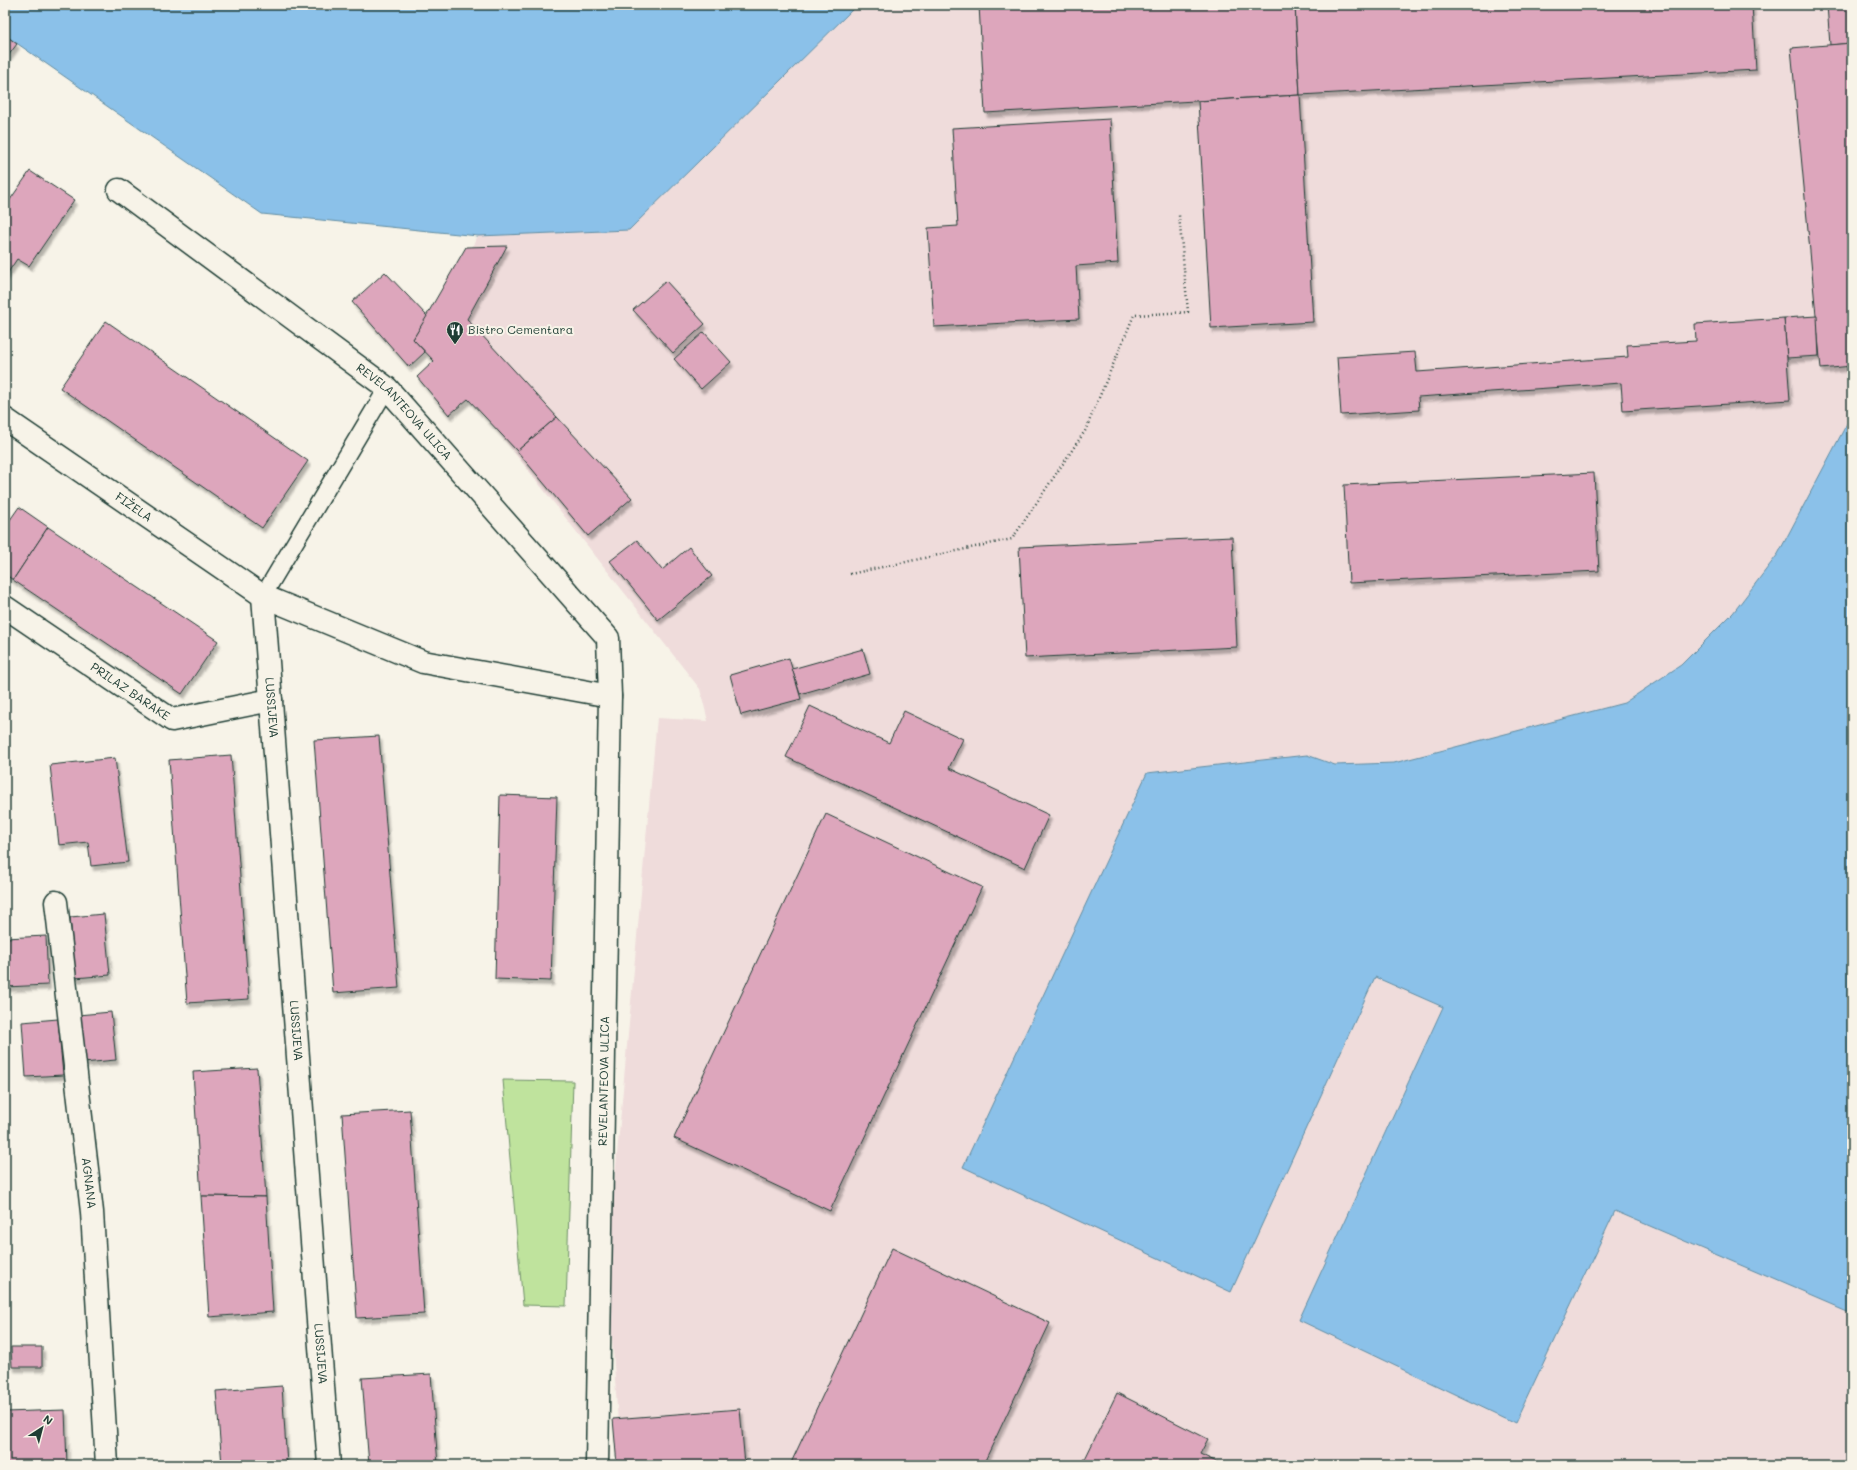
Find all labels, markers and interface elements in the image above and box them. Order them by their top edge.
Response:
restaurant icon: Bistro Cementara [445,320,465,345]
place label: Bistro Cementara [468,321,573,337]
street label: REVELANTEOVA ULICA [354,359,456,463]
street label: FIŽELA [113,488,156,525]
street label: PRILAZ BARAKE [88,658,174,723]
street label: LUSSIJEVA [262,677,283,739]
street label: LUSSIJEVA [287,1000,307,1062]
street label: REVELANTEOVA ULICA [594,1016,612,1146]
street label: AGNANA [79,1156,101,1210]
street label: LUSSIJEVA [311,1323,332,1385]
north arrow [22,1408,62,1448]
text: N [40,1411,56,1428]

